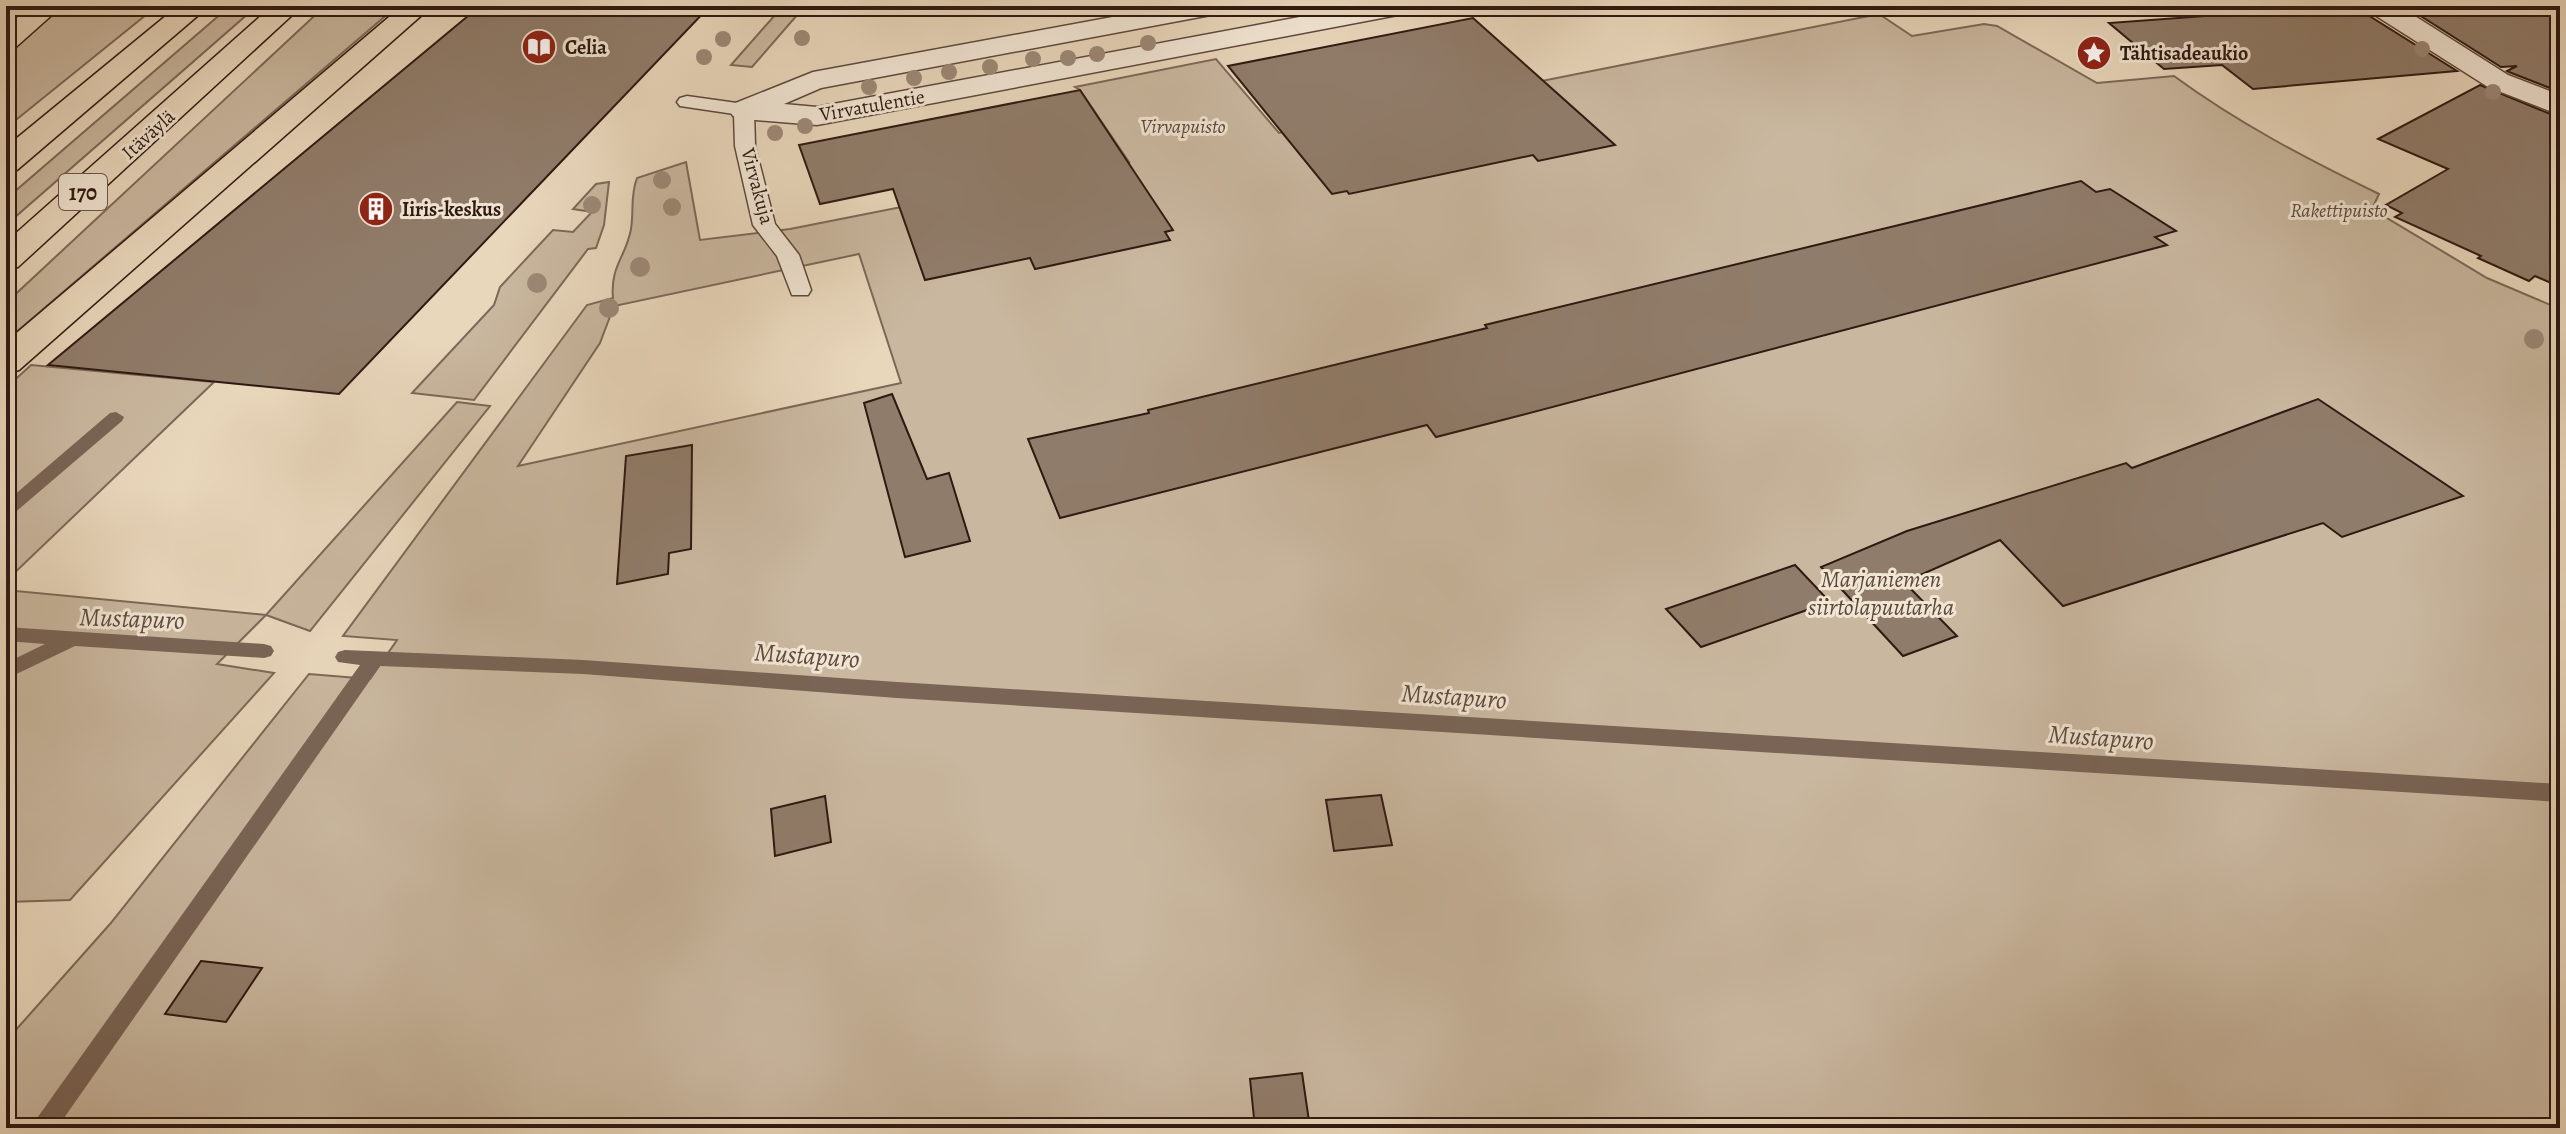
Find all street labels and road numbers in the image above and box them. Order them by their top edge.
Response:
street label: Virvatulentie [816,83,927,128]
street label: Itäväylä [116,103,181,166]
street label: Virvakuja [734,144,781,228]
road number: 170 [59,174,107,210]

